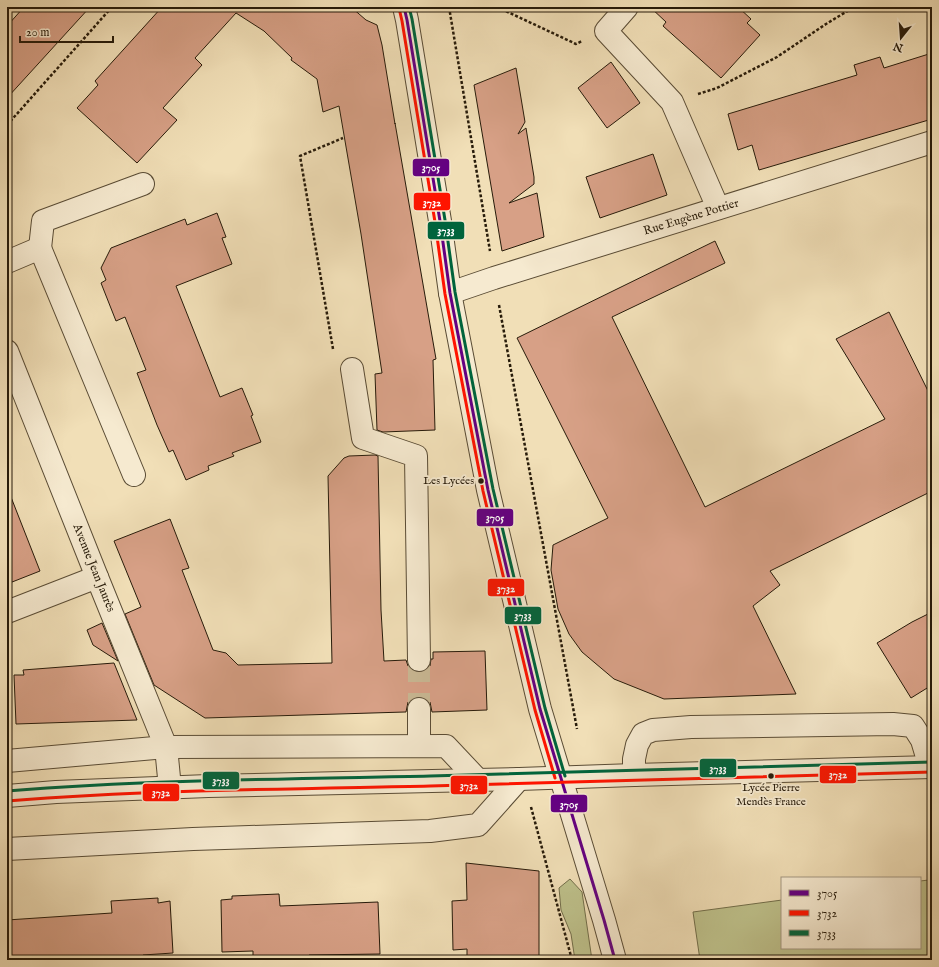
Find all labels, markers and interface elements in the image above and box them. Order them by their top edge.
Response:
scale bar [20,18,113,44]
north arrow [881,18,921,58]
text: 20 m [26,25,49,40]
text: N [891,38,906,55]
line badge: 3705 [412,158,450,177]
text: 3705 [422,161,440,175]
line badge: 3732 [413,192,451,211]
street label: Rue Eugène Pottier [641,195,741,239]
text: 3732 [423,196,442,210]
line badge: 3733 [427,221,465,240]
text: 3733 [437,224,455,238]
place label: Les Lycées [423,474,474,488]
marker: Les Lycées [476,476,486,486]
line badge: 3705 [476,508,514,527]
text: 3705 [486,511,504,525]
street label: Avenue Jean Jaurès [68,521,119,615]
line badge: 3732 [487,578,525,597]
text: 3732 [497,582,516,596]
line badge: 3733 [504,606,542,625]
text: 3733 [514,609,532,623]
line badge: 3733 [699,758,737,778]
text: 3733 [709,762,727,776]
line badge: 3732 [819,765,857,784]
text: 3732 [829,768,848,782]
line badge: 3733 [202,771,240,790]
marker: Lycée Pierre Mendès France [766,771,776,781]
text: 3733 [212,774,230,788]
line badge: 3732 [450,775,488,795]
text: 3732 [460,779,479,793]
place label: Lycée Pierre Mendès France [736,781,806,809]
line badge: 3732 [142,783,180,802]
text: 3732 [152,786,171,800]
line badge: 3705 [550,794,588,813]
text: 3705 [560,798,578,812]
legend [781,877,921,949]
text: 3705 [817,886,838,901]
text: 3732 [817,906,838,921]
text: 3733 [817,926,836,941]

